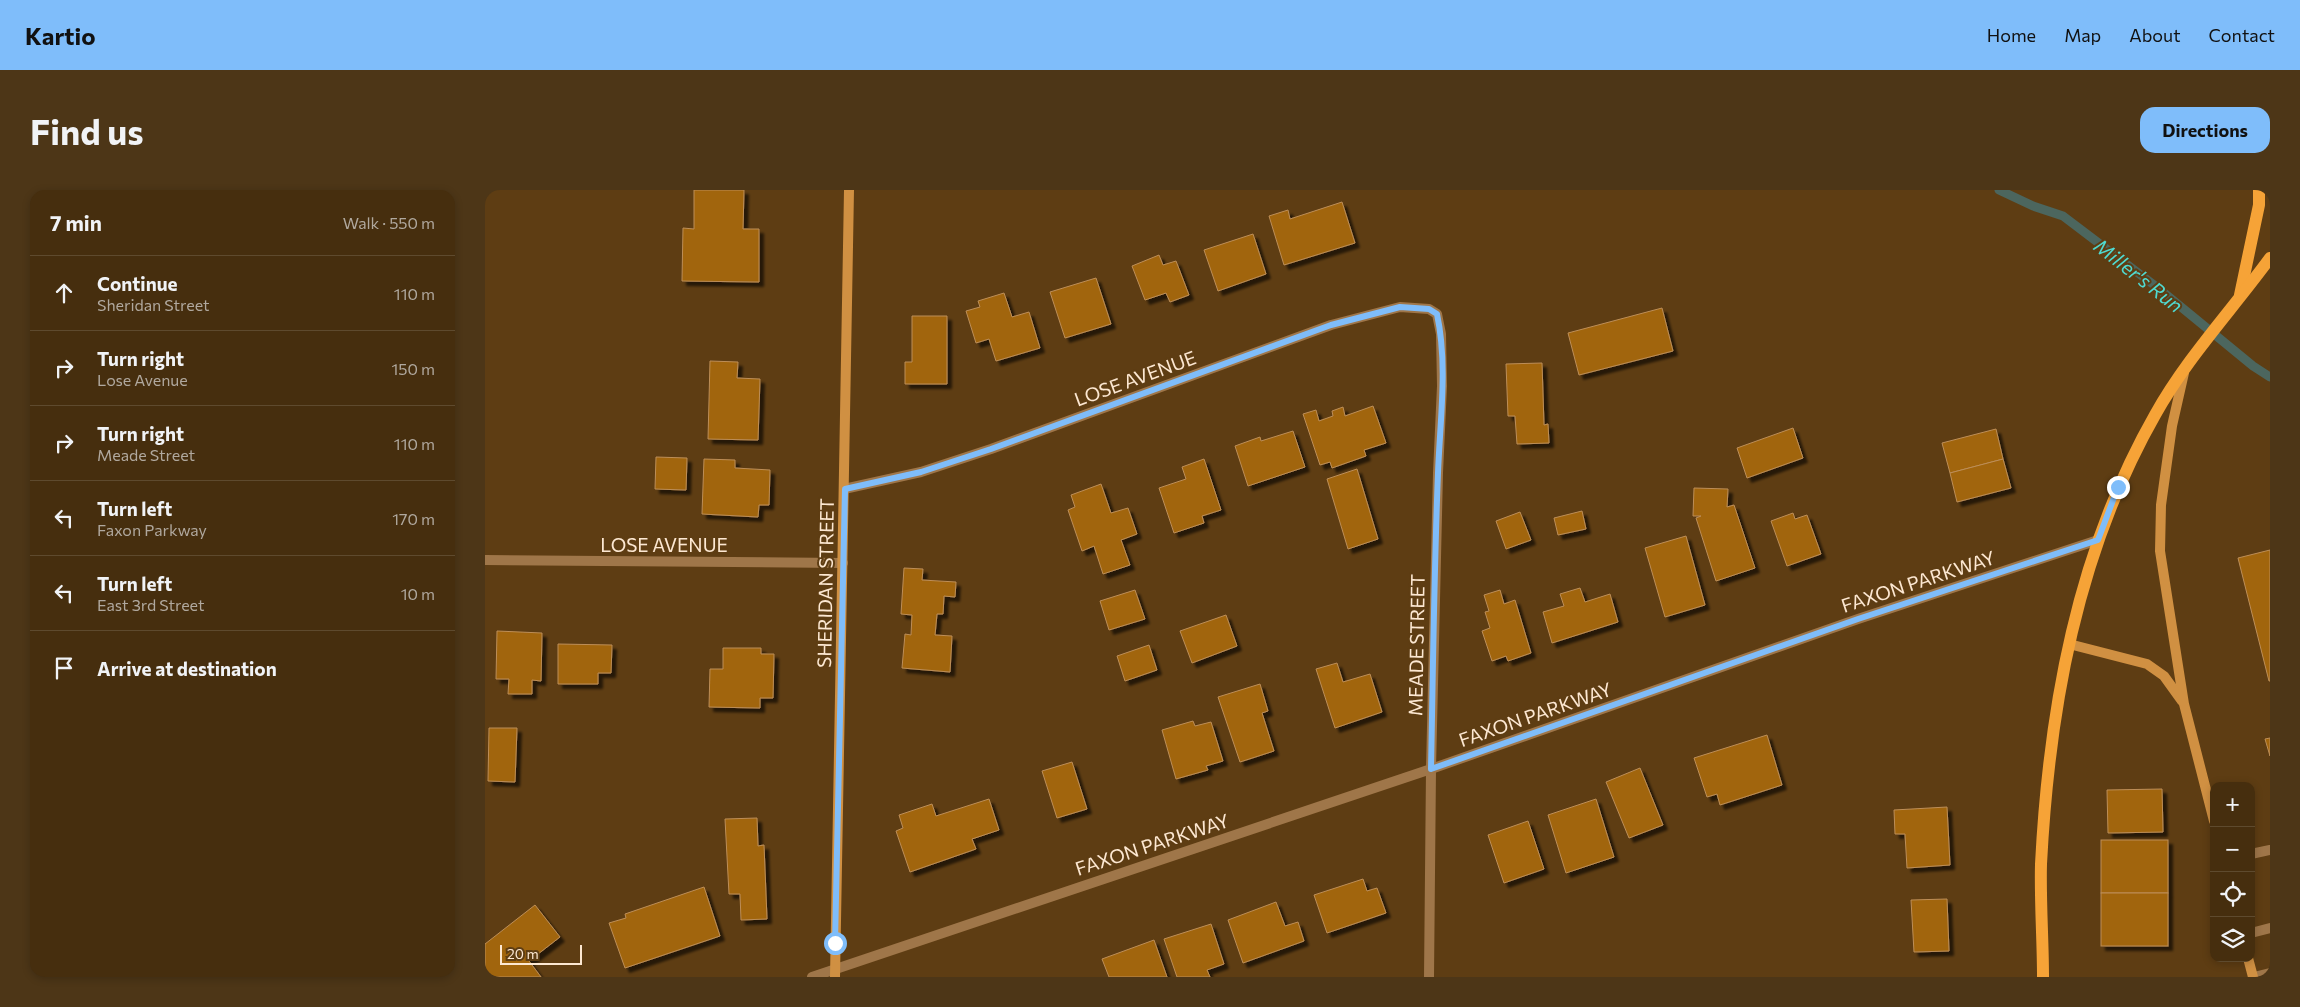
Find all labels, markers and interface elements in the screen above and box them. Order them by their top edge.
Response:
text: Kartio [25,21,95,50]
text: Home [1987,24,2036,46]
text: Map [2064,24,2101,46]
text: About [2129,24,2181,46]
text: Contact [2209,24,2275,46]
button: Directions [2140,107,2270,153]
text: Find us [30,109,144,152]
text: 7 min [50,210,102,235]
text: Walk · 550 m [343,213,435,232]
water label: Miller's Run [2090,233,2188,317]
text: Continue [97,272,177,295]
icon: ahead [50,279,78,307]
text: 110 m [394,284,435,303]
text: Sheridan Street [97,295,210,314]
street label: LOSE AVENUE [1071,345,1199,411]
text: Turn right [97,347,184,370]
icon: right [50,354,78,382]
text: 150 m [392,359,435,378]
text: Lose Avenue [97,370,188,389]
text: Turn right [97,422,184,445]
icon: right [50,429,78,457]
text: 110 m [394,434,435,453]
text: Meade Street [97,445,195,464]
route end [2107,476,2130,499]
text: Turn left [97,497,172,520]
street label: SHERIDAN STREET [812,498,838,668]
icon: left [50,504,78,532]
text: 170 m [392,509,435,528]
text: Faxon Parkway [97,520,207,539]
street label: LOSE AVENUE [600,533,728,556]
street label: FAXON PARKWAY [1838,545,1998,617]
text: Turn left [97,572,172,595]
street label: MEADE STREET [1403,574,1429,716]
icon: left [50,579,78,607]
text: 10 m [401,584,435,603]
text: East 3rd Street [97,595,205,614]
icon: arrive [50,654,78,682]
text: Arrive at destination [97,657,277,680]
street label: FAXON PARKWAY [1455,677,1615,751]
map controls [2210,782,2255,962]
button: + [2210,782,2255,827]
street label: FAXON PARKWAY [1072,808,1232,880]
button: − [2210,827,2255,872]
button: locate [2210,872,2255,917]
button: layers [2210,917,2255,962]
route start [824,932,847,955]
scale bar [500,942,583,965]
text: 20 m [507,945,539,962]

